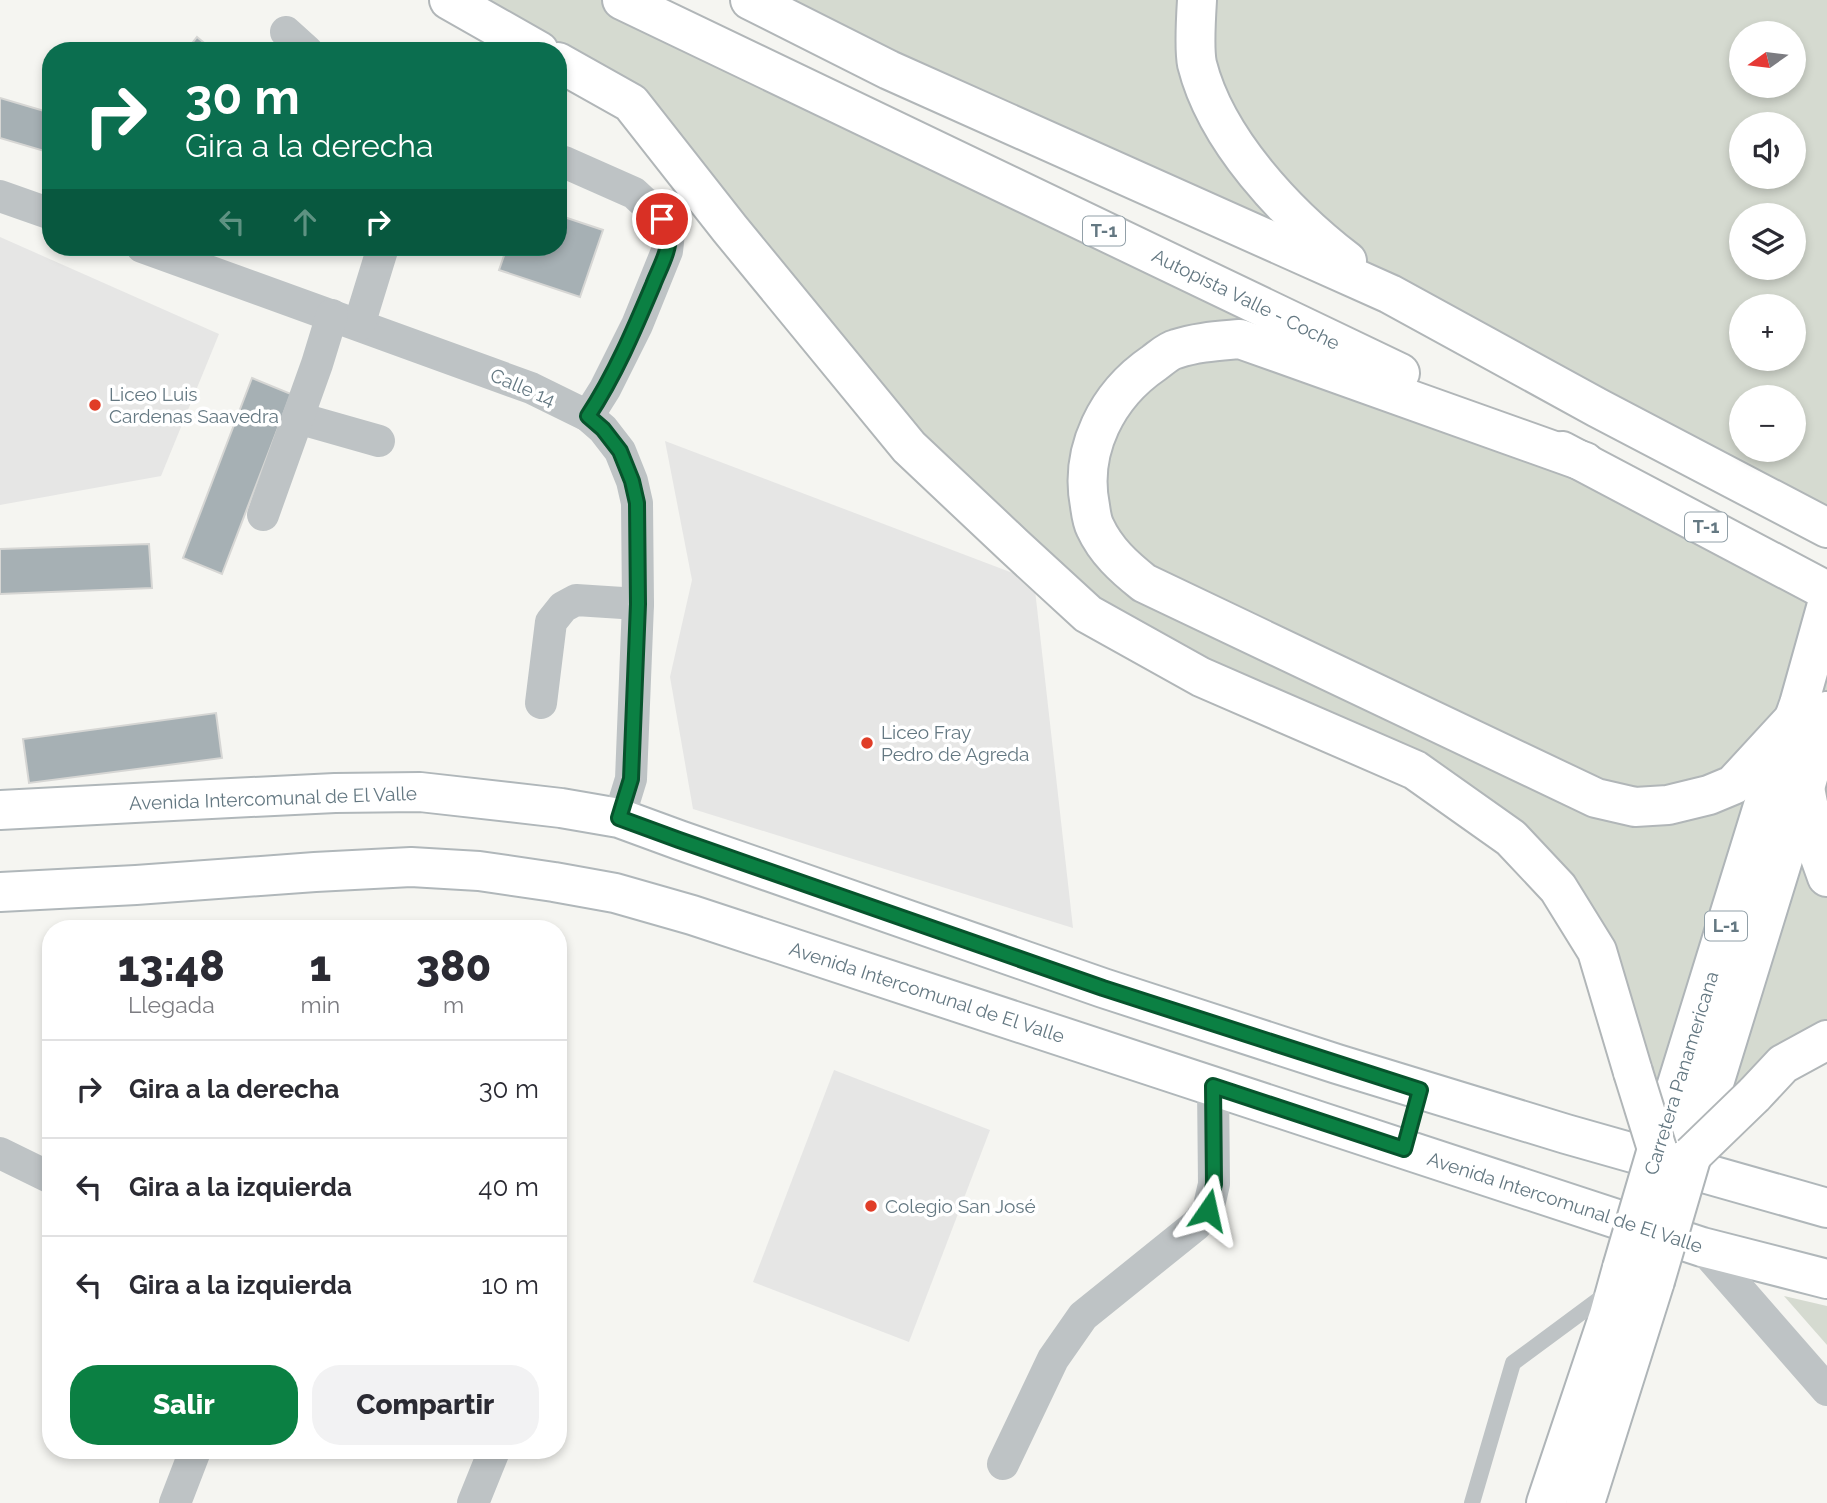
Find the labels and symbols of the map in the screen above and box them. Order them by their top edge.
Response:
north arrow [1729,21,1806,98]
pin [632,189,692,249]
road number: T-1 [1083,216,1125,246]
street label: Autopista Valle - Coche [1149,244,1343,354]
street label: Calle 14 [487,364,559,410]
place label: Liceo Luis Cardenas Saavedra [109,383,279,427]
marker: Liceo Luis Cardenas Saavedra [87,397,103,413]
road number: T-1 [1685,512,1727,542]
place label: Liceo Fray Pedro de Agreda [881,721,1029,765]
marker: Liceo Fray Pedro de Agreda [859,735,875,751]
street label: Avenida Intercomunal de El Valle [129,782,417,814]
road number: L-1 [1705,911,1747,940]
street label: Avenida Intercomunal de El Valle [787,937,1067,1047]
street label: Carretera Panamericana [1640,969,1722,1177]
street label: Avenida Intercomunal de El Valle [1425,1147,1705,1257]
position arrow [1171,1173,1245,1247]
place label: Colegio San José [885,1195,1036,1217]
marker: Colegio San José [863,1198,879,1214]

